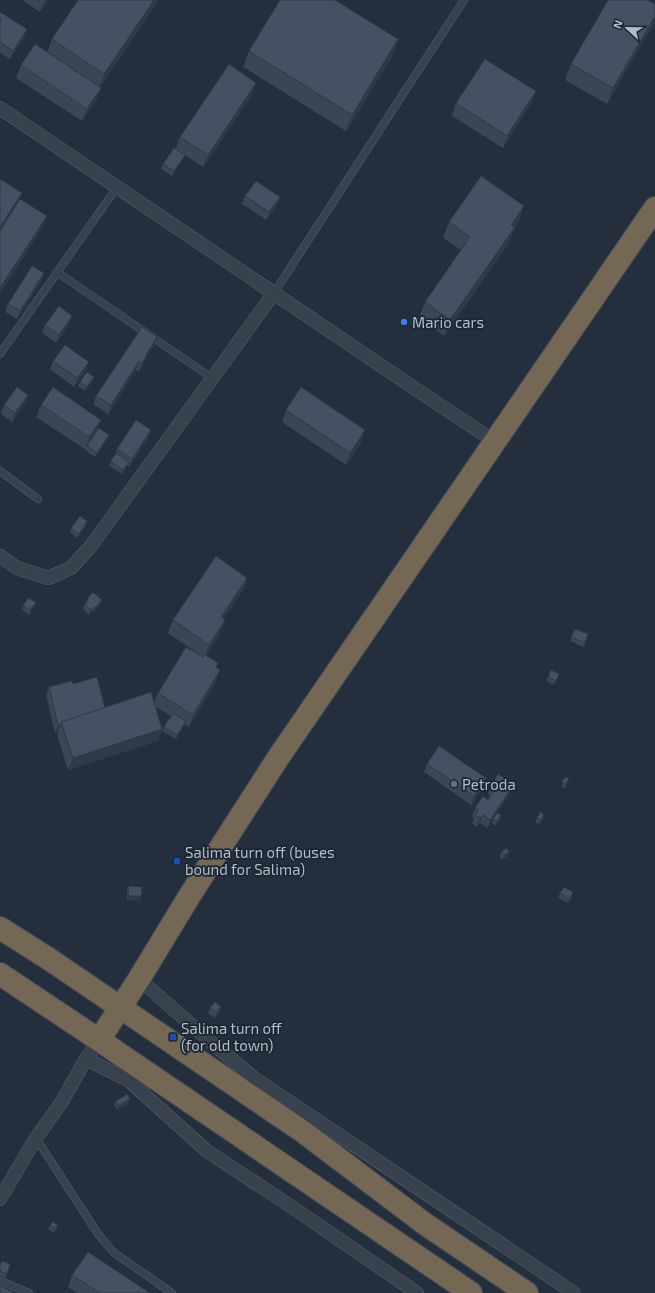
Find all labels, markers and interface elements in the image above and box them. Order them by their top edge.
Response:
north arrow [607,8,647,48]
text: N [610,18,625,30]
place label: Mario cars [412,313,484,331]
marker: Mario cars [399,317,409,327]
place label: Petroda [462,775,516,793]
marker: Petroda [449,779,459,789]
place label: Salima turn off (buses bound for Salima) [185,843,335,878]
marker: Salima turn off (buses bound for Salima) [172,856,182,866]
place label: Salima turn off (for old town) [181,1019,282,1054]
marker: Salima turn off (for old town) [168,1032,178,1042]

